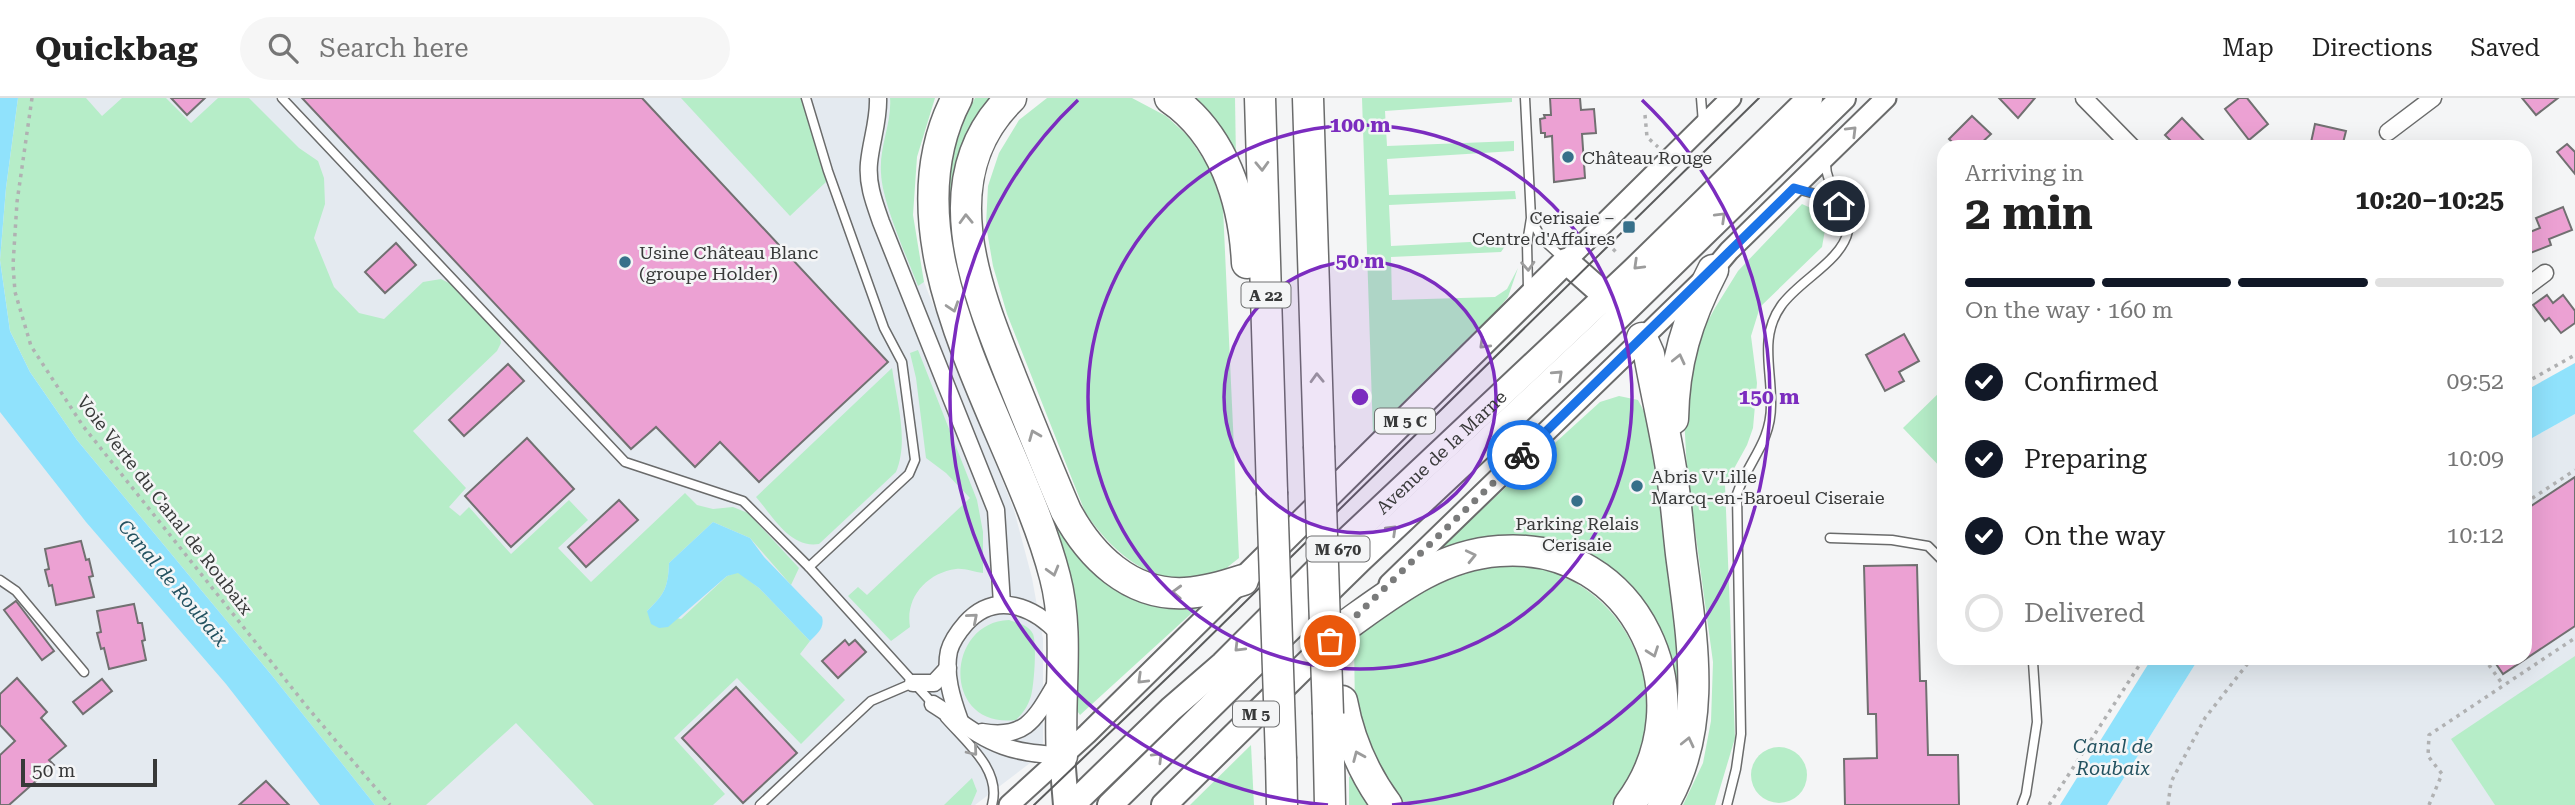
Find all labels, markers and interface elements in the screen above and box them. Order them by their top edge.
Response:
search box [240,17,730,80]
text: Quickbag [35,29,198,68]
icon: search [264,29,302,67]
text: Search here [320,33,469,63]
text: Map [2222,34,2274,62]
text: Directions [2312,34,2432,62]
text: Saved [2470,34,2540,62]
text: 100 m [1330,113,1390,137]
one-way arrow [1844,127,1857,140]
place label: Château Rouge [1582,147,1712,168]
marker: Château Rouge [1560,149,1576,165]
text: Arriving in [1965,160,2084,187]
one-way arrow [1254,161,1270,172]
pin [1809,176,1869,236]
text: 10:20–10:25 [2355,185,2504,215]
text: 2 min [1965,186,2093,240]
icon: home [1820,187,1858,225]
place label: Cerisaie – Centre d'Affaires [1472,207,1615,249]
one-way arrow [1713,212,1726,225]
one-way arrow [959,213,974,224]
marker: Cerisaie – Centre d'Affaires [1621,219,1637,235]
place label: Usine Château Blanc (groupe Holder) [639,242,818,284]
text: 50 m [1335,249,1385,273]
marker: Usine Château Blanc (groupe Holder) [617,254,633,270]
one-way arrow [1634,257,1647,270]
one-way arrow [1520,260,1535,271]
road number: A 22 [1242,282,1290,308]
text: On the way · 160 m [1965,297,2173,324]
one-way arrow [945,300,959,313]
one-way arrow [1479,336,1492,349]
one-way arrow [1670,353,1685,365]
icon: check [1965,363,2003,401]
text: Confirmed [2024,367,2159,397]
text: 09:52 [2447,368,2504,395]
one-way arrow [1550,370,1563,383]
one-way arrow [1309,372,1324,383]
centre of rings [1348,385,1372,409]
street label: Avenue de la Marne [1372,385,1510,518]
text: 150 m [1739,385,1799,409]
street label: Voie Verte du Canal de Roubaix [73,391,257,619]
road number: M 5 C [1375,408,1435,434]
courier [1487,420,1557,490]
one-way arrow [1029,430,1043,442]
icon: bike [1503,436,1541,474]
icon: check [1965,440,2003,478]
text: Preparing [2024,444,2147,474]
text: 10:09 [2447,445,2504,472]
place label: Abris V'Lille Marcq-en-Baroeul Ciseraie [1651,466,1885,508]
marker: Abris V'Lille Marcq-en-Baroeul Ciseraie [1629,478,1645,494]
marker: Parking Relais Cerisaie [1569,493,1585,509]
place label: Parking Relais Cerisaie [1515,513,1639,555]
water label: Canal de Roubaix [113,515,233,651]
icon: check [1965,517,2003,555]
text: On the way [2024,521,2165,551]
text: 10:12 [2447,522,2504,549]
one-way arrow [1383,526,1396,538]
road number: M 670 [1306,536,1370,562]
one-way arrow [1465,550,1477,564]
one-way arrow [1045,564,1059,576]
one-way arrow [1171,585,1182,600]
text: Delivered [2024,598,2145,628]
pin [1300,611,1360,671]
one-way arrow [965,614,978,626]
icon: bag [1311,622,1349,660]
one-way arrow [1235,639,1248,652]
one-way arrow [1645,645,1659,657]
one-way arrow [1137,671,1150,684]
road number: M 5 [1233,702,1279,726]
water label: Canal de Roubaix [2073,735,2153,780]
one-way arrow [1680,736,1694,748]
one-way arrow [965,742,977,755]
one-way arrow [1353,750,1367,762]
one-way arrow [1150,752,1163,765]
scale bar [21,756,158,788]
text: 50 m [32,759,75,782]

